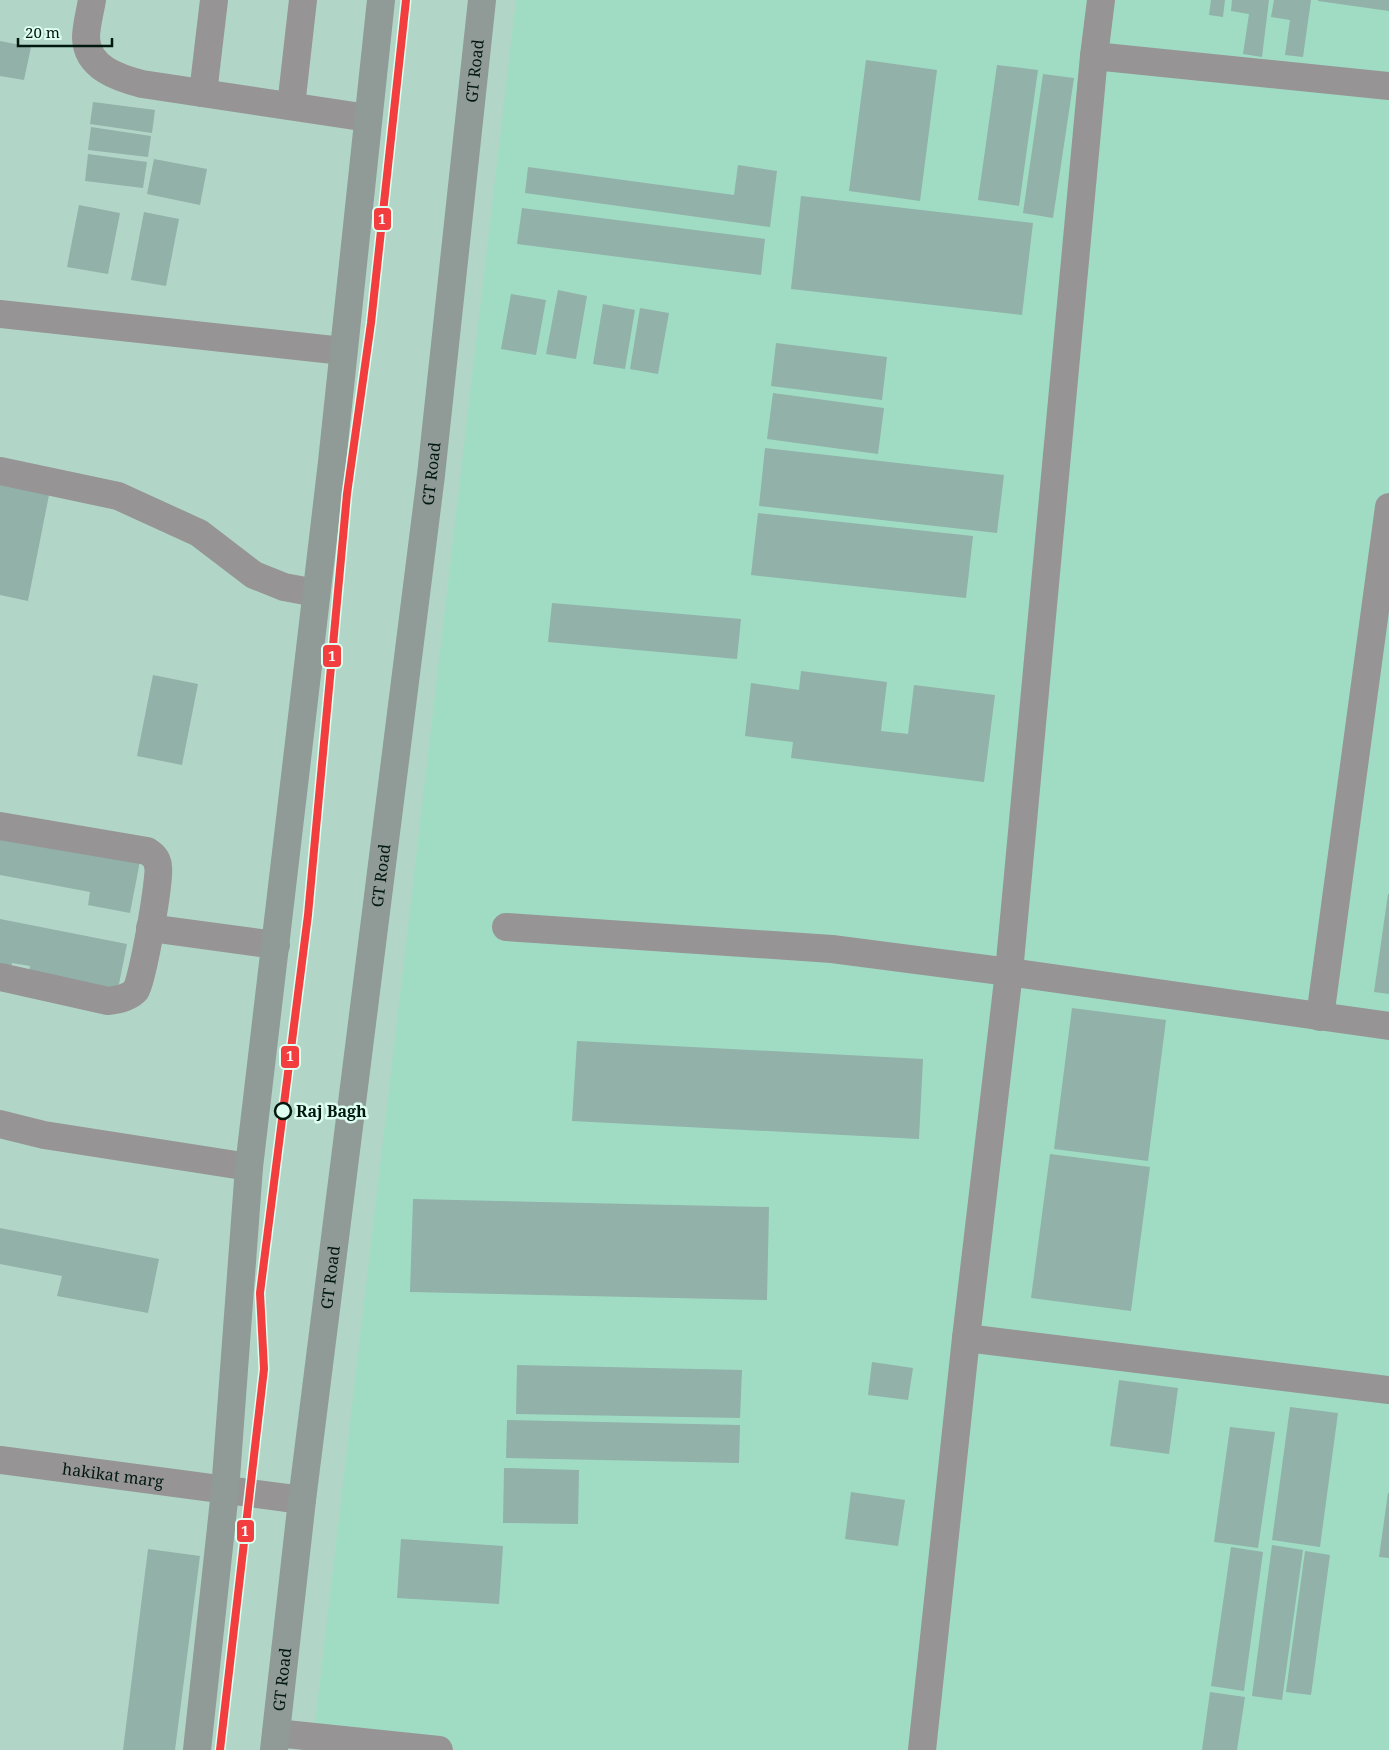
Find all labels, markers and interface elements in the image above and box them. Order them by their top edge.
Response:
scale bar [18,15,111,47]
text: 20 m [25,22,60,42]
street label: GT Road [460,38,489,104]
line badge: 1 [373,207,392,231]
text: 1 [378,209,386,228]
street label: GT Road [416,441,445,507]
line badge: 1 [322,644,342,668]
text: 1 [328,646,336,665]
street label: GT Road [366,842,396,908]
line badge: 1 [280,1045,300,1069]
text: 1 [286,1046,294,1065]
place label: Raj Bagh [296,1100,367,1122]
marker: Raj Bagh [274,1102,292,1120]
street label: GT Road [315,1244,345,1310]
street label: hakikat marg [61,1457,165,1493]
line badge: 1 [236,1519,255,1543]
text: 1 [241,1521,249,1540]
street label: GT Road [267,1646,296,1712]

